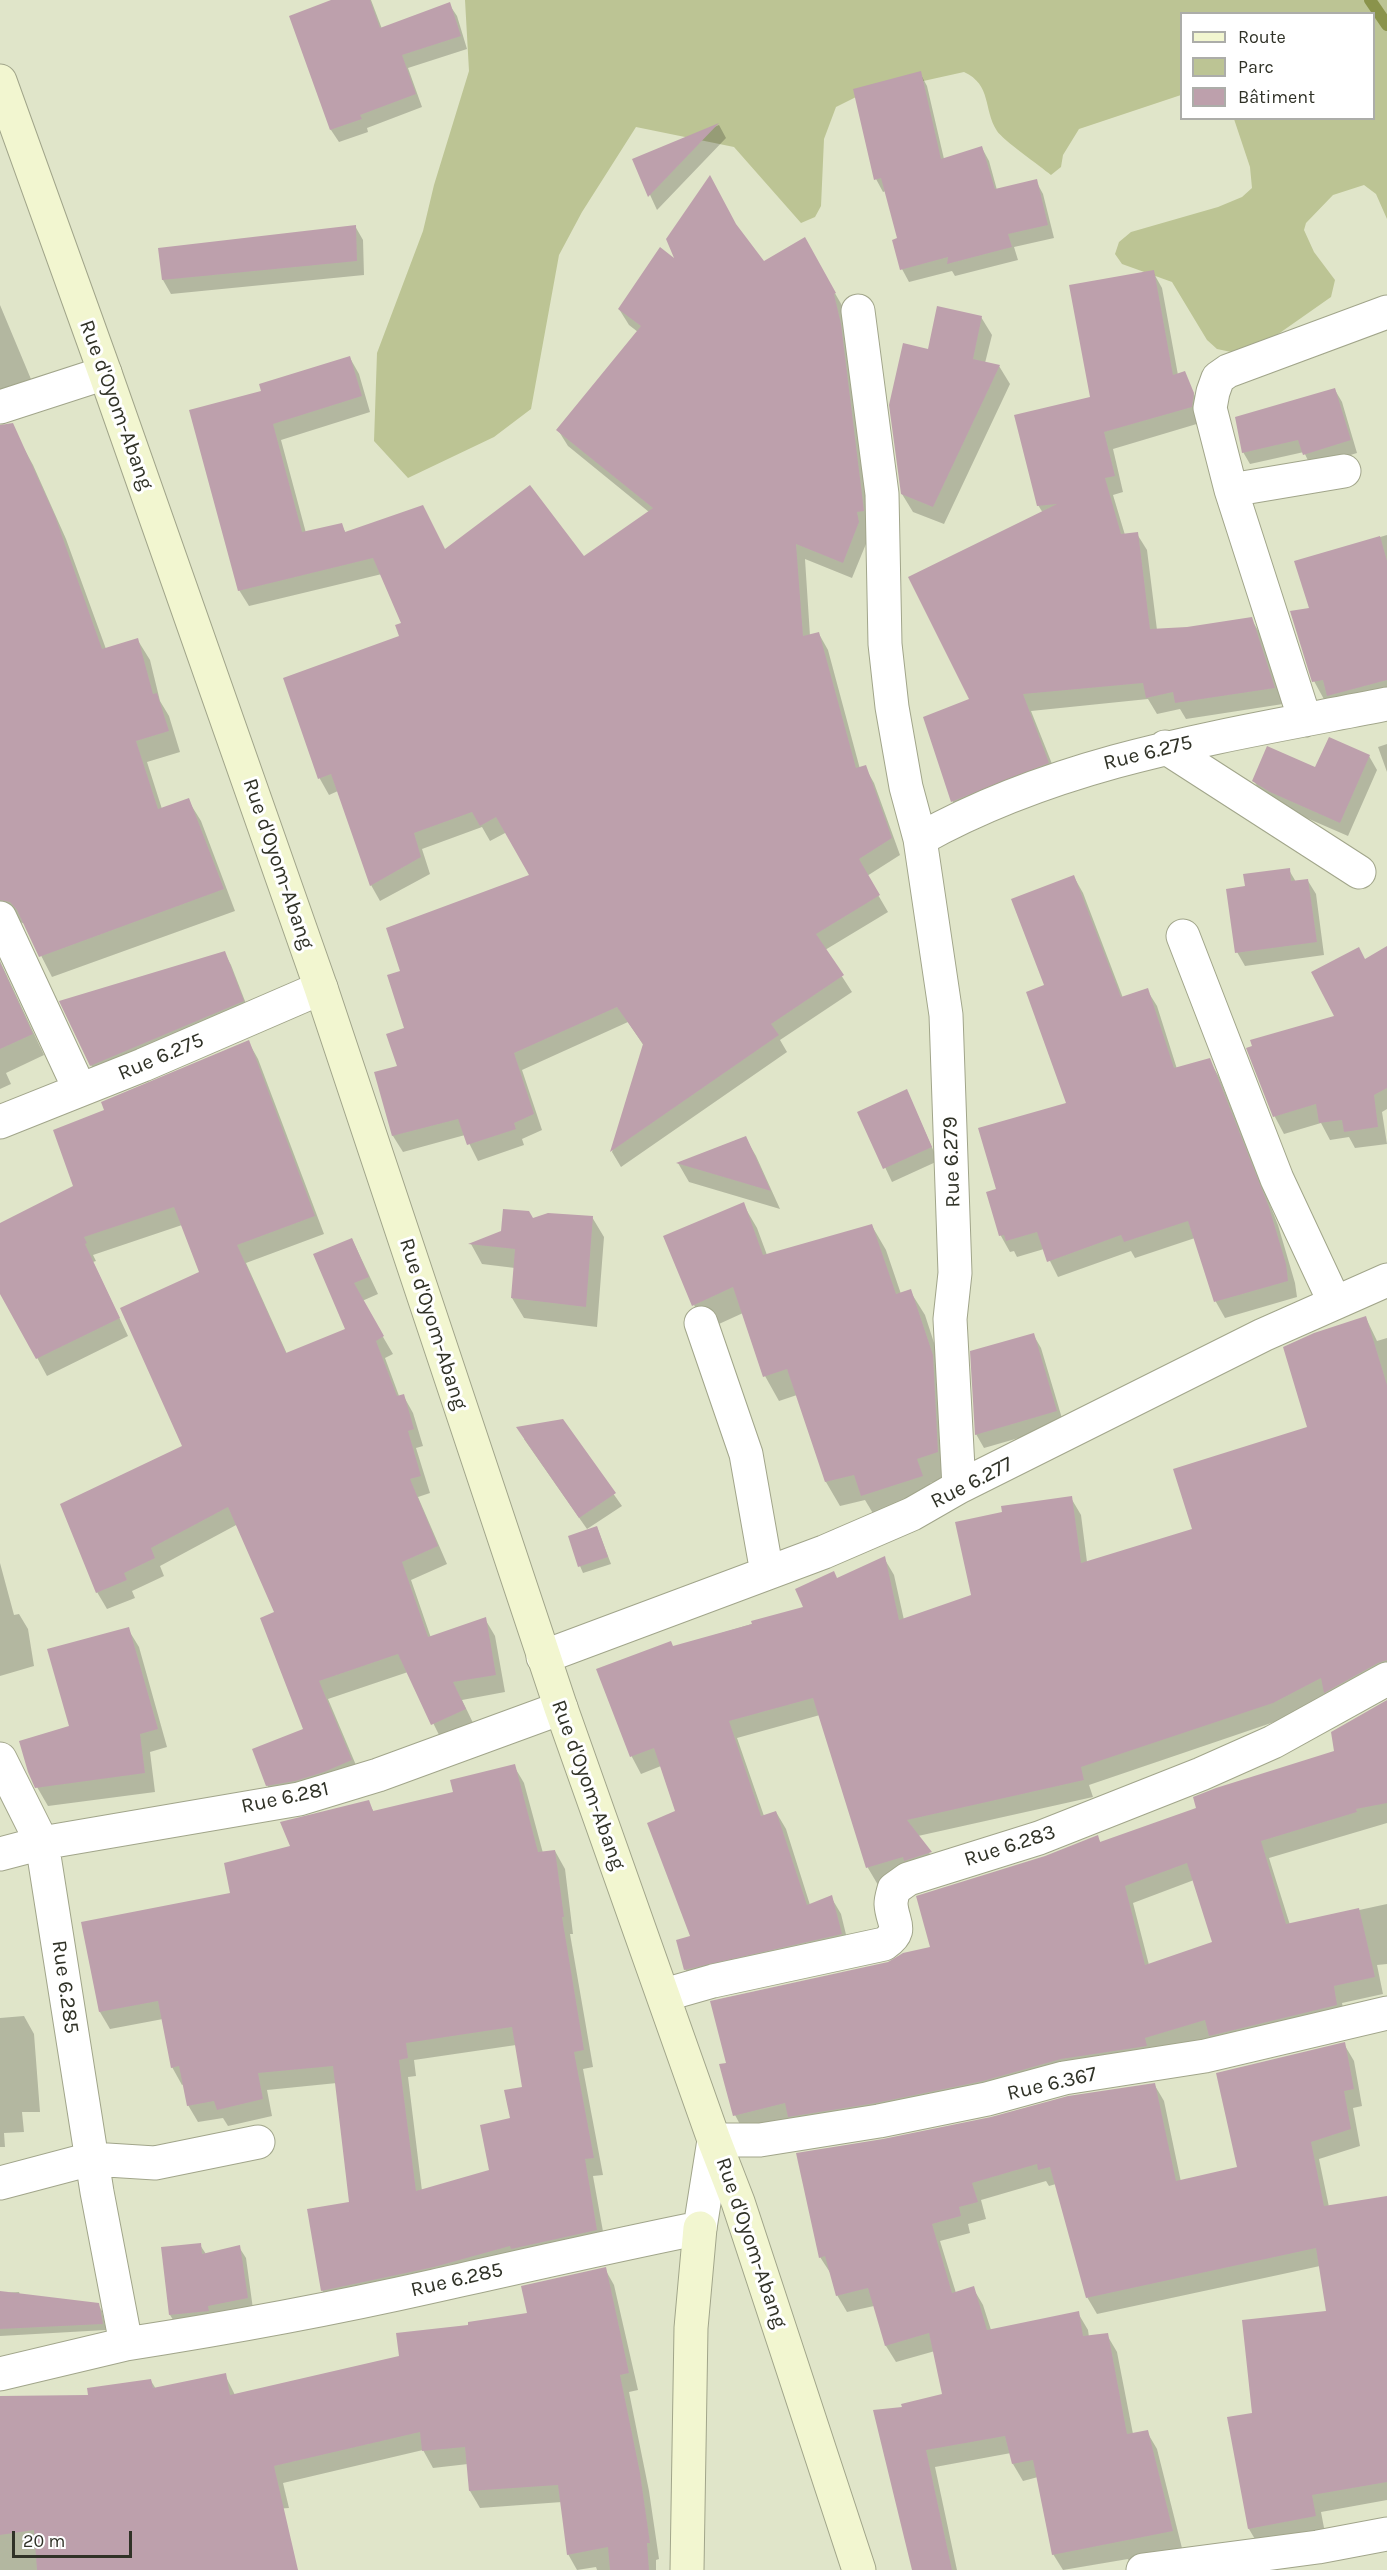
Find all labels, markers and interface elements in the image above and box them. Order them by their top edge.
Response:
legend [1180,12,1375,120]
text: Route [1238,26,1286,48]
text: Parc [1238,56,1274,78]
text: Bâtiment [1238,86,1315,108]
street label: Rue d'Oyom-Abang [74,317,158,493]
street label: Rue 6.275 [1101,730,1195,776]
street label: Rue d'Oyom-Abang [237,775,319,953]
street label: Rue 6.275 [114,1028,208,1086]
street label: Rue 6.279 [938,1116,966,1208]
street label: Rue d'Oyom-Abang [393,1235,473,1413]
street label: Rue 6.277 [927,1452,1017,1514]
street label: Rue d'Oyom-Abang [546,1697,630,1873]
street label: Rue 6.281 [239,1776,331,1820]
street label: Rue 6.283 [961,1819,1059,1873]
street label: Rue 6.285 [46,1939,84,2035]
street label: Rue 6.367 [1005,2061,1099,2107]
street label: Rue d'Oyom-Abang [710,2154,792,2332]
street label: Rue 6.285 [408,2257,506,2303]
scale bar [15,2519,135,2557]
text: 20 m [23,2530,65,2552]

